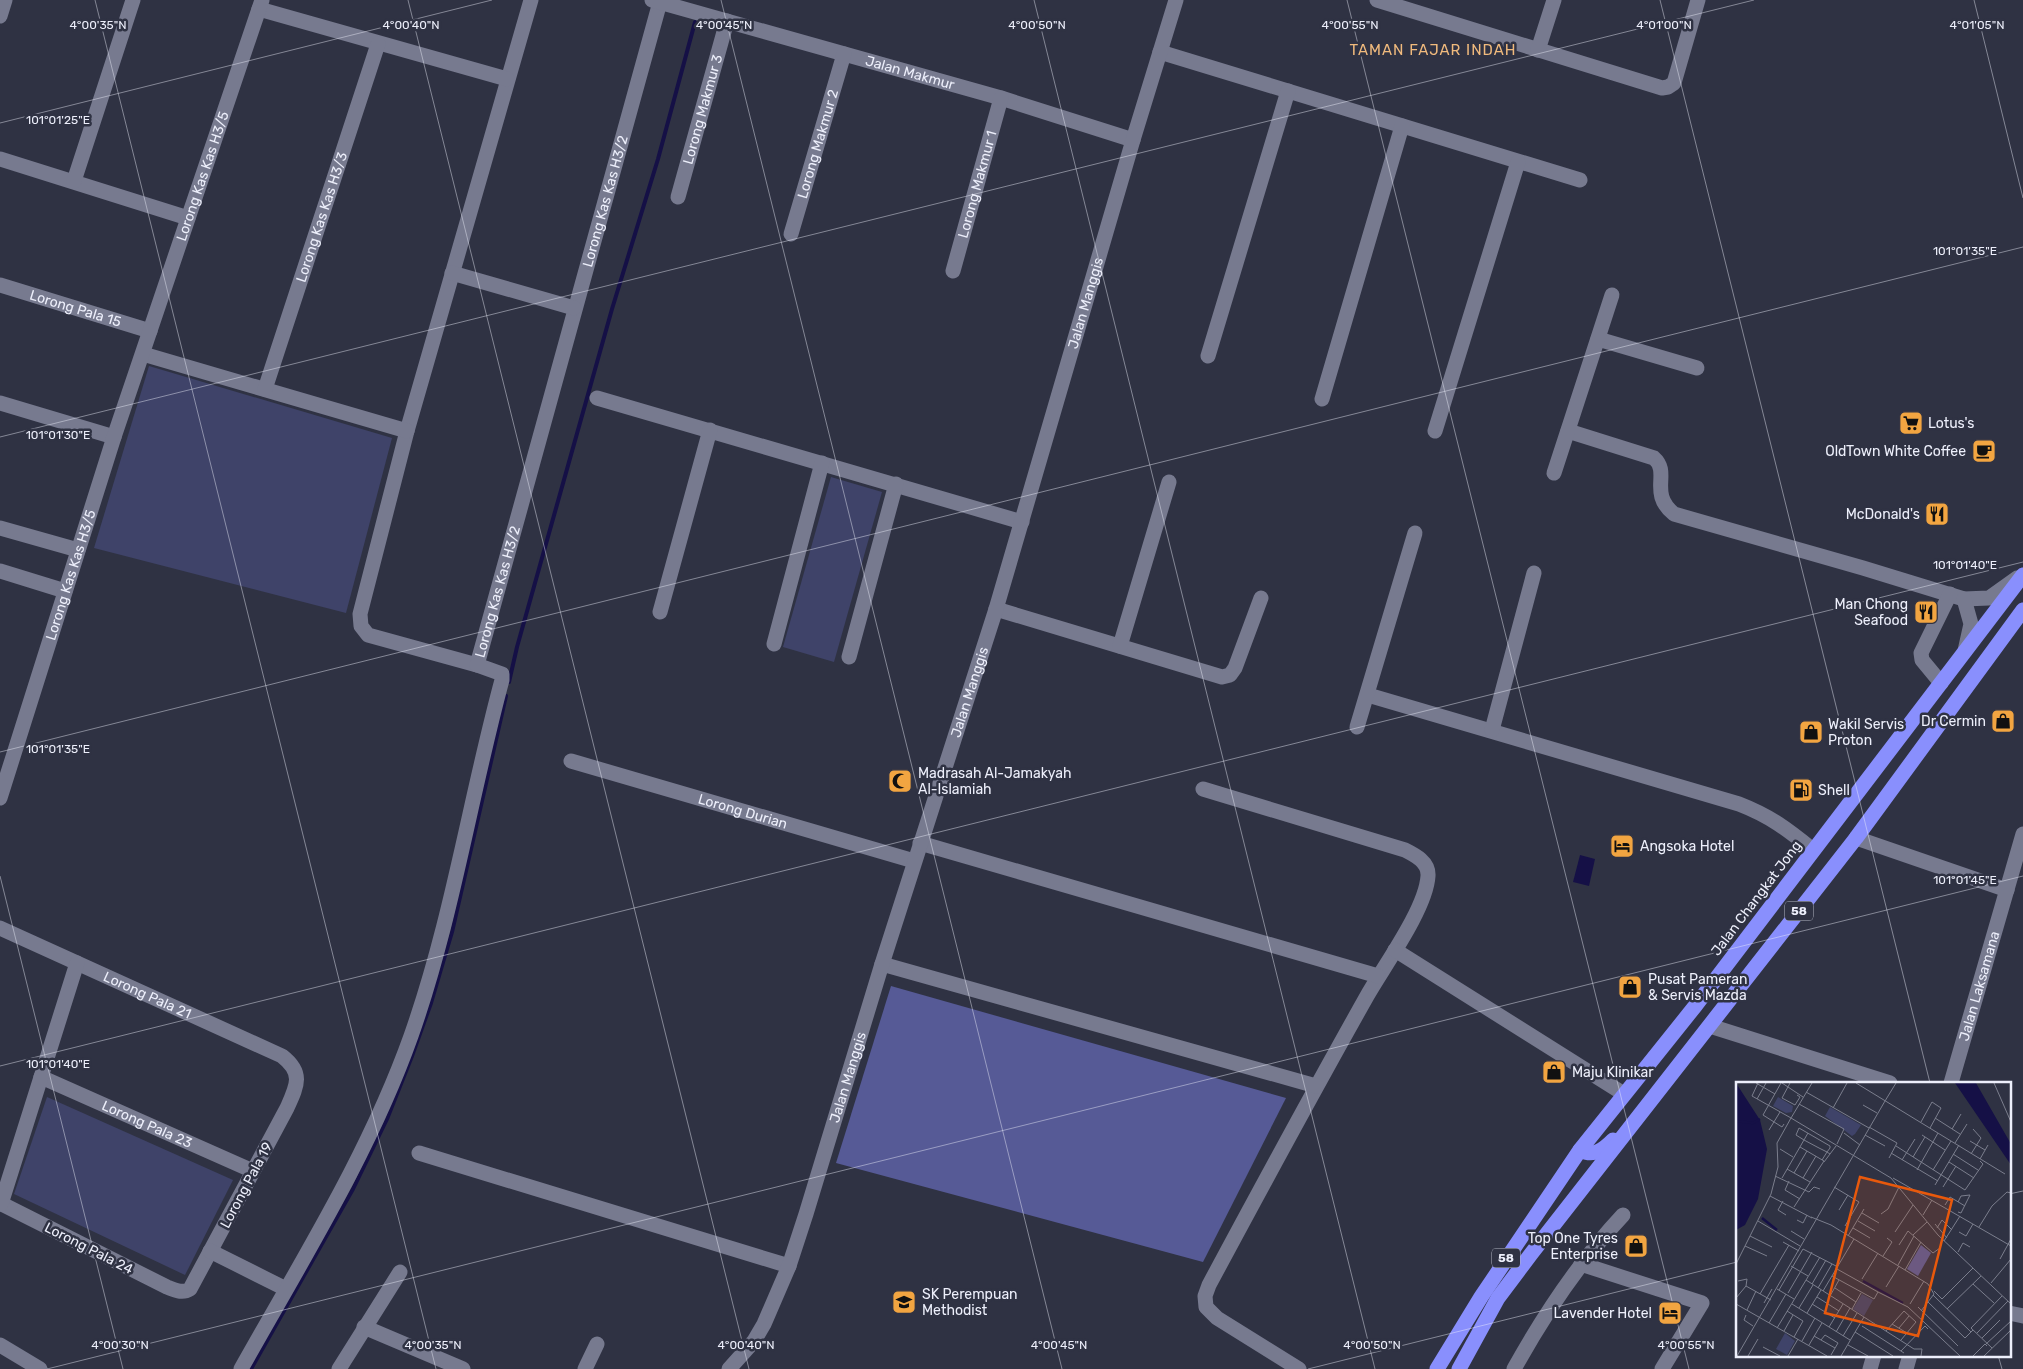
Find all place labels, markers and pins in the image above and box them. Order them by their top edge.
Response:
supermarket icon: Lotus's [1898,410,1924,436]
place label: Lotus's [1928,415,1974,432]
cafe icon: OldTown White Coffee [1971,438,1997,464]
place label: OldTown White Coffee [1825,443,1966,460]
restaurant icon: McDonald's [1924,501,1950,527]
place label: McDonald's [1846,506,1920,523]
place label: Man Chong Seafood [1835,596,1908,629]
restaurant icon: Man Chong Seafood [1913,599,1939,625]
shop icon: Dr Cermin [1990,708,2016,734]
place label: Dr Cermin [1921,713,1986,730]
place label: Wakil Servis Proton [1828,716,1904,749]
shop icon: Wakil Servis Proton [1798,719,1824,745]
place label: Madrasah Al-Jamakyah Al-Islamiah [918,765,1072,798]
mosque icon: Madrasah Al-Jamakyah Al-Islamiah [887,768,913,794]
fuel station icon: Shell [1788,777,1814,803]
place label: Shell [1818,782,1850,799]
hotel icon: Angsoka Hotel [1609,833,1635,859]
place label: Angsoka Hotel [1640,838,1734,855]
place label: Pusat Pameran & Servis Mazda [1648,971,1747,1004]
shop icon: Pusat Pameran & Servis Mazda [1617,974,1643,1000]
shop icon: Maju Klinikar [1541,1059,1567,1085]
place label: Maju Klinikar [1572,1064,1654,1081]
place label: Top One Tyres Enterprise [1528,1230,1618,1263]
shop icon: Top One Tyres Enterprise [1623,1233,1649,1259]
place label: SK Perempuan Methodist [922,1286,1018,1319]
school or university icon: SK Perempuan Methodist [891,1289,917,1315]
hotel icon: Lavender Hotel [1657,1300,1683,1326]
place label: Lavender Hotel [1553,1305,1652,1322]

